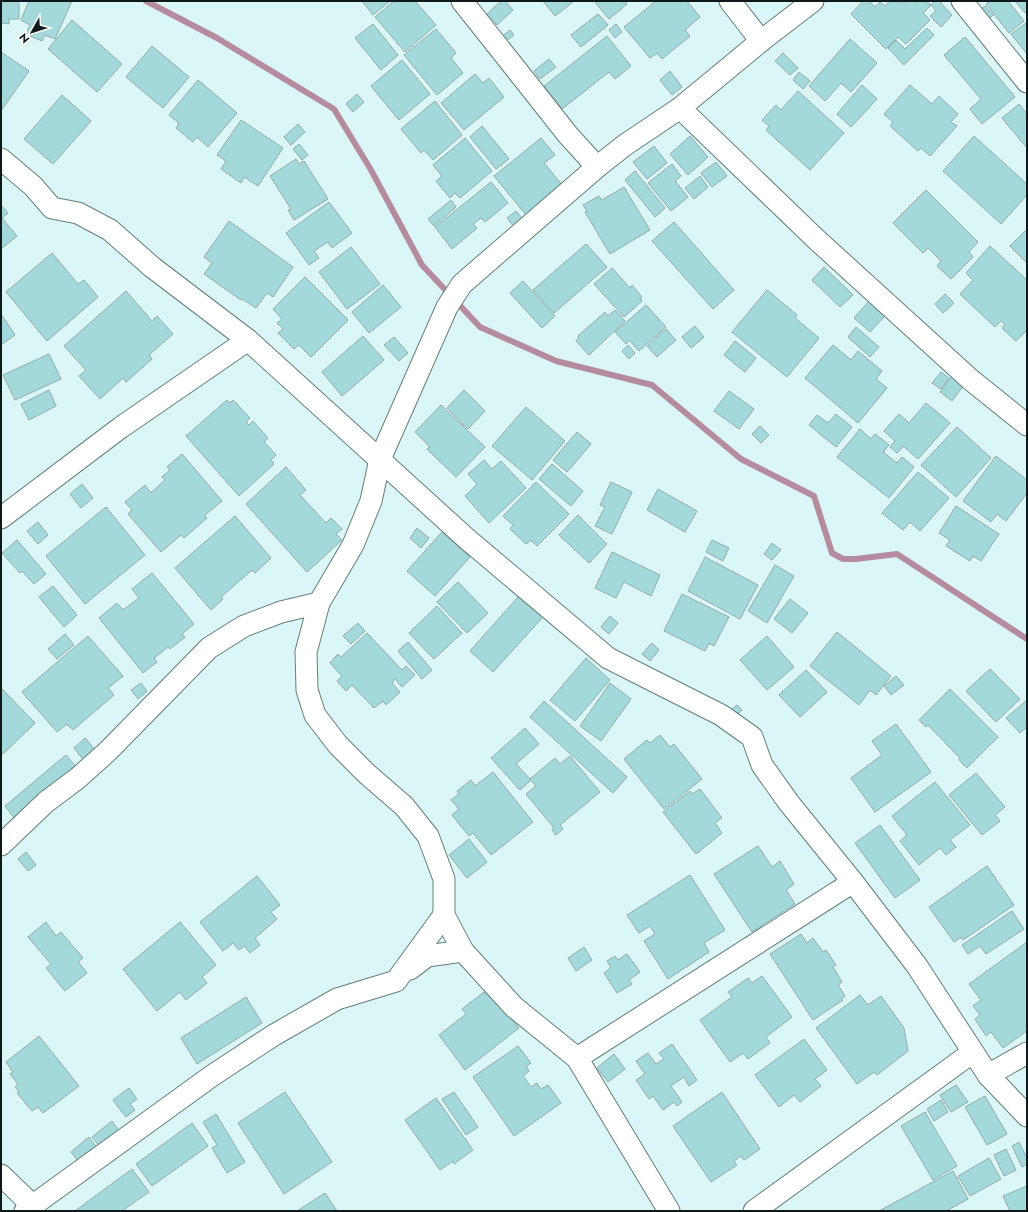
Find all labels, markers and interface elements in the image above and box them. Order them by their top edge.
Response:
north arrow [12,12,52,52]
text: N [15,30,33,47]

